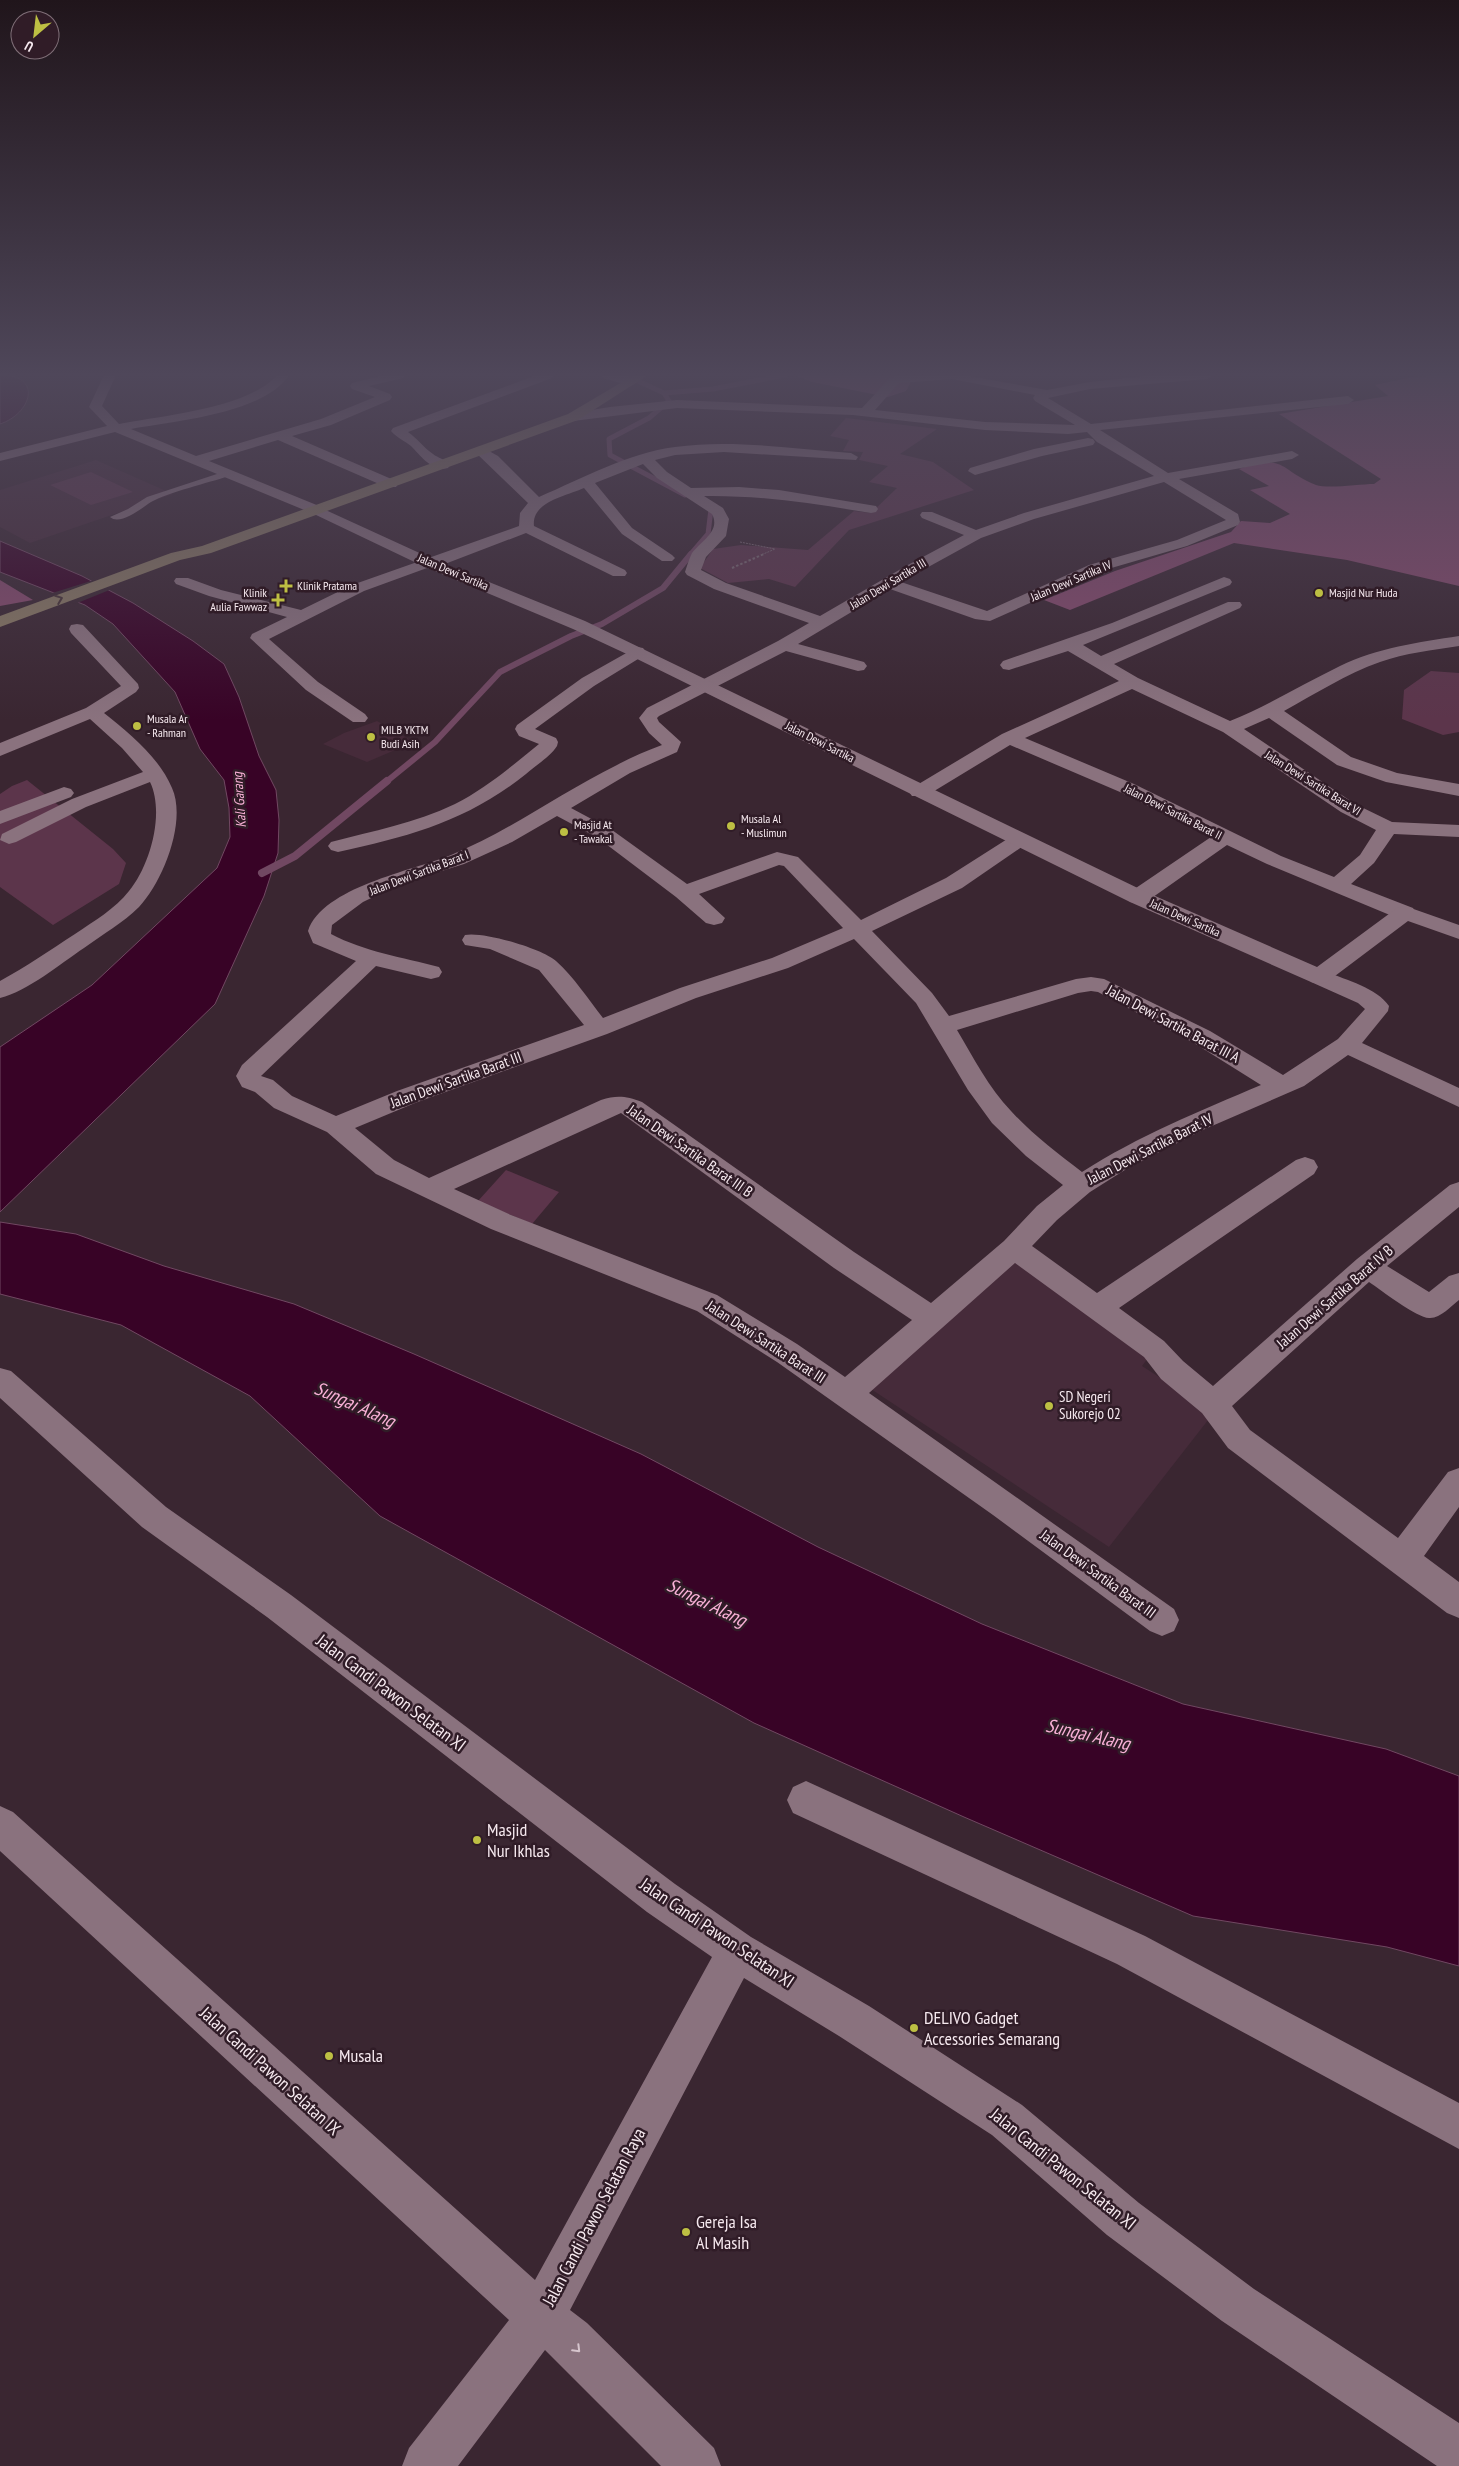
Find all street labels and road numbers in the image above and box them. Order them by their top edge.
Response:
street label: Jalan Dewi Sartika [415,550,491,593]
street label: Jalan Dewi Sartika III [846,555,929,613]
street label: Jalan Dewi Sartika IV [1027,557,1114,605]
street label: Jalan Dewi Sartika [782,717,857,765]
street label: Jalan Dewi Sartika Barat VI [1262,746,1364,818]
street label: Jalan Dewi Sartika Barat II [1121,780,1225,843]
street label: Jalan Dewi Sartika Barat I [366,847,471,899]
street label: Jalan Dewi Sartika [1147,895,1223,940]
street label: Jalan Dewi Sartika Barat III A [1102,980,1244,1067]
street label: Jalan Dewi Sartika Barat III [387,1047,524,1112]
street label: Jalan Dewi Sartika Barat III B [623,1100,757,1201]
street label: Jalan Dewi Sartika Barat IV [1083,1109,1216,1189]
street label: Jalan Dewi Sartika Barat IV B [1272,1241,1397,1353]
street label: Jalan Dewi Sartika Barat III [702,1295,829,1387]
street label: Jalan Dewi Sartika Barat III [1036,1525,1160,1622]
street label: Jalan Candi Pawon Selatan XI [311,1628,471,1756]
street label: Jalan Candi Pawon Selatan XI [635,1872,799,1993]
street label: Jalan Candi Pawon Selatan IX [194,2001,346,2140]
street label: Jalan Candi Pawon Selatan XI [985,2102,1141,2235]
street label: Jalan Candi Pawon Selatan Raya [536,2124,650,2311]

